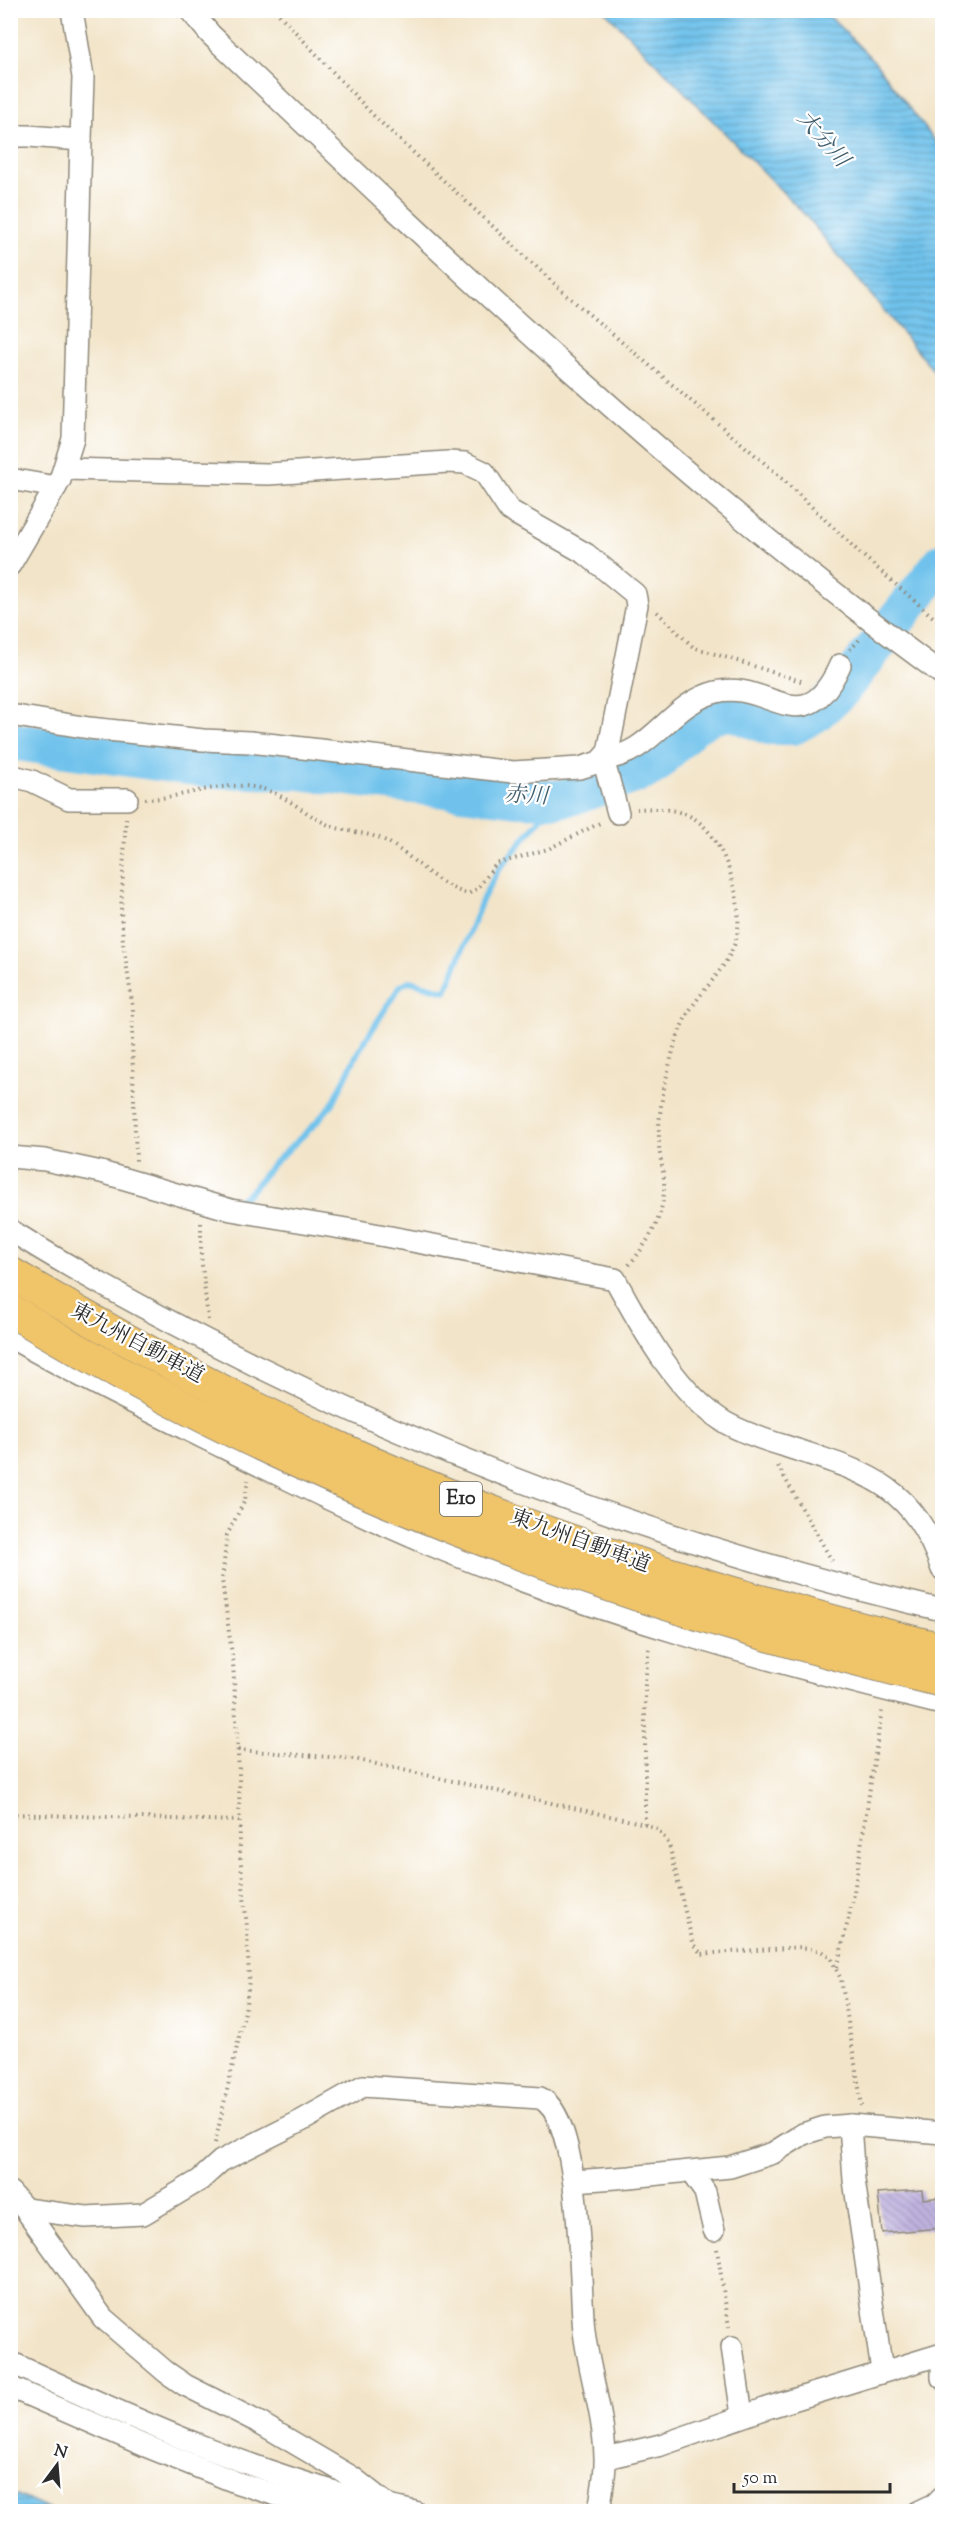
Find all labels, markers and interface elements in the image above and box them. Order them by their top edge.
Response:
water label: 大分川 [788,105,857,177]
water label: 赤川 [503,780,551,814]
street label: 東九州自動車道 [65,1296,209,1392]
road number: E10 [440,1482,482,1516]
street label: 東九州自動車道 [506,1503,654,1581]
north arrow [27,2435,87,2495]
text: N [51,2440,70,2466]
scale bar [734,2456,890,2494]
text: 50 m [742,2466,778,2492]

